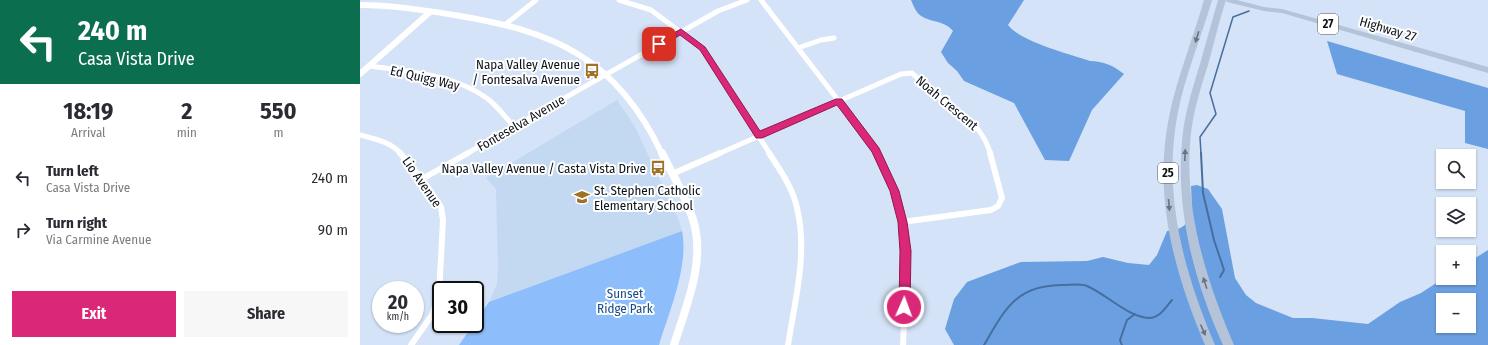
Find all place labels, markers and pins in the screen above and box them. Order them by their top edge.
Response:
pin [642,27,676,61]
place label: Napa Valley Avenue / Fontesalva Avenue [472,57,580,87]
bus stop icon: Napa Valley Avenue / Fontesalva Avenue [583,62,601,80]
bus stop icon: Napa Valley Avenue / Casta Vista Drive [649,159,667,177]
place label: Napa Valley Avenue / Casta Vista Drive [441,161,646,176]
place label: St. Stephen Catholic Elementary School [594,183,701,213]
school or university icon: St. Stephen Catholic Elementary School [573,188,591,206]

